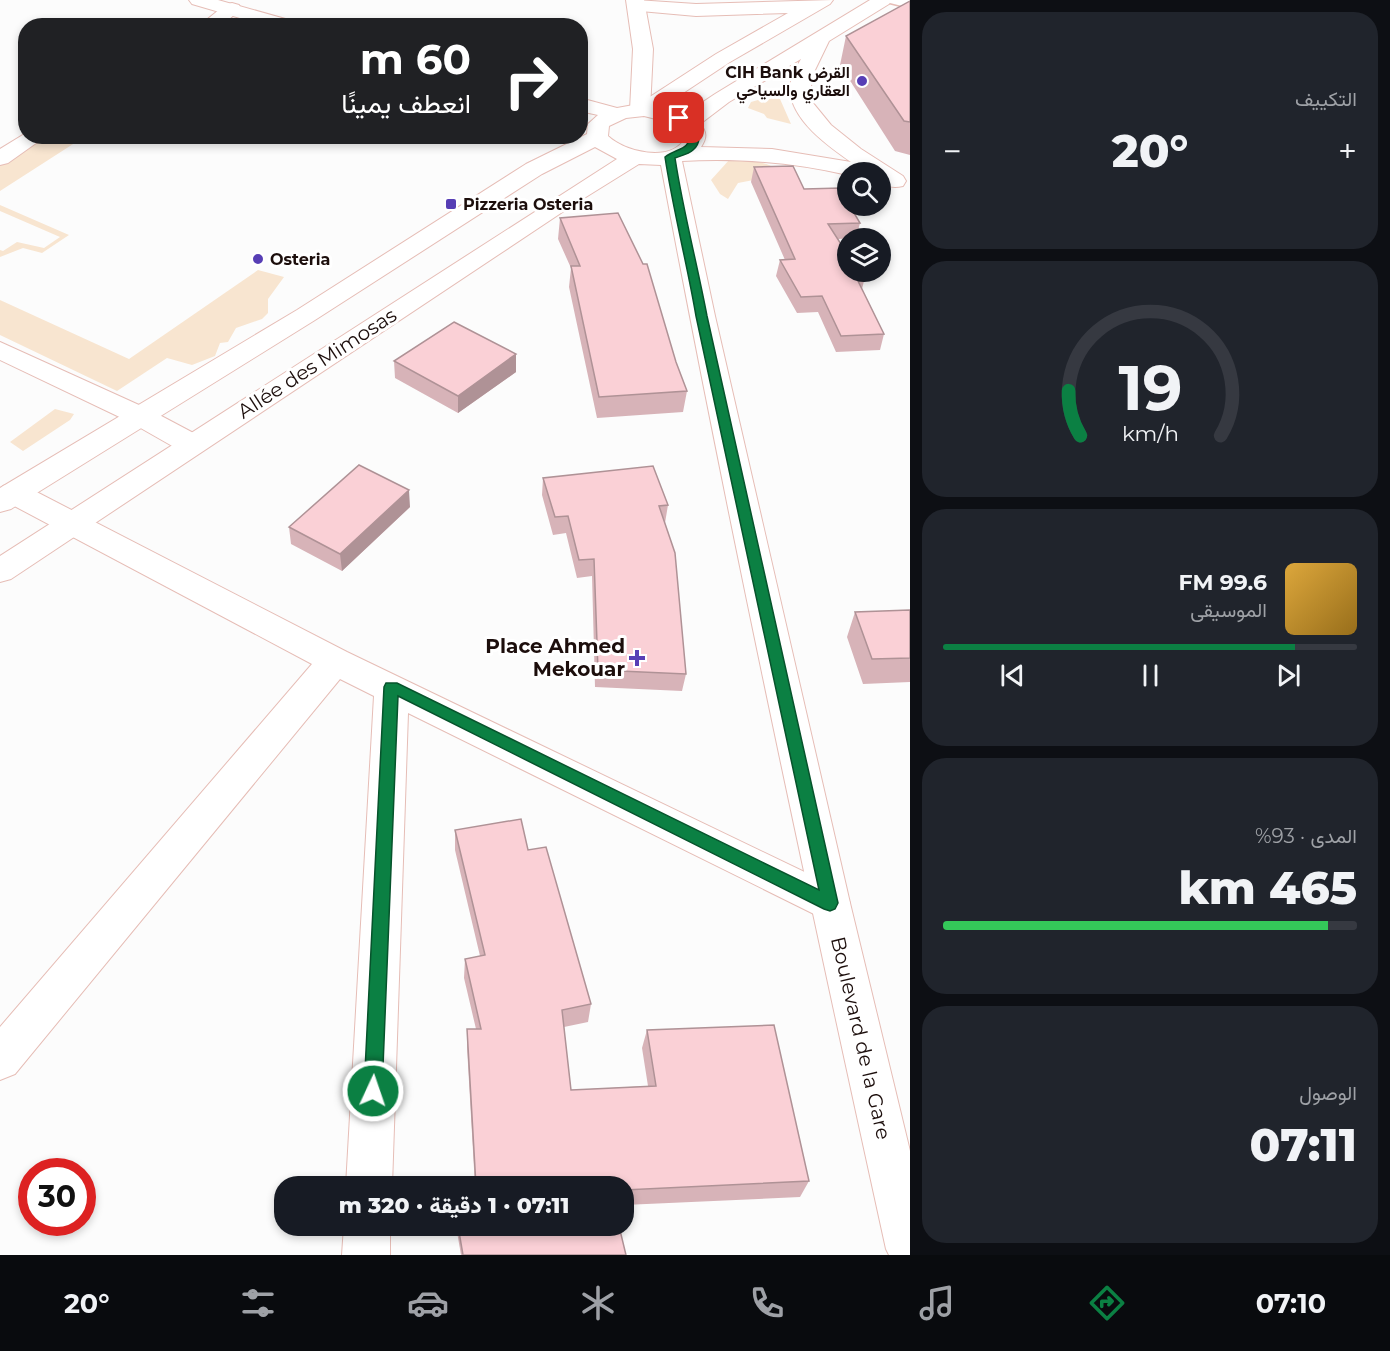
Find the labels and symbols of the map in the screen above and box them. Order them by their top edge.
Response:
place label: CIH Bank القرض العقاري والسياحي [725,63,850,104]
marker: CIH Bank القرض العقاري والسياحي [855,74,869,88]
pin [653,92,704,143]
place label: Pizzeria Osteria [463,195,593,214]
marker: Pizzeria Osteria [444,197,458,211]
place label: Osteria [270,250,330,269]
marker: Osteria [251,252,265,266]
street label: Allée des Mimosas [233,303,401,423]
place label: Place Ahmed Mekouar [485,634,625,681]
marker: Place Ahmed Mekouar [630,651,644,665]
street label: Boulevard de la Gare [826,934,896,1142]
position arrow [341,1059,405,1123]
speed limit sign: 30 [18,1158,96,1236]

